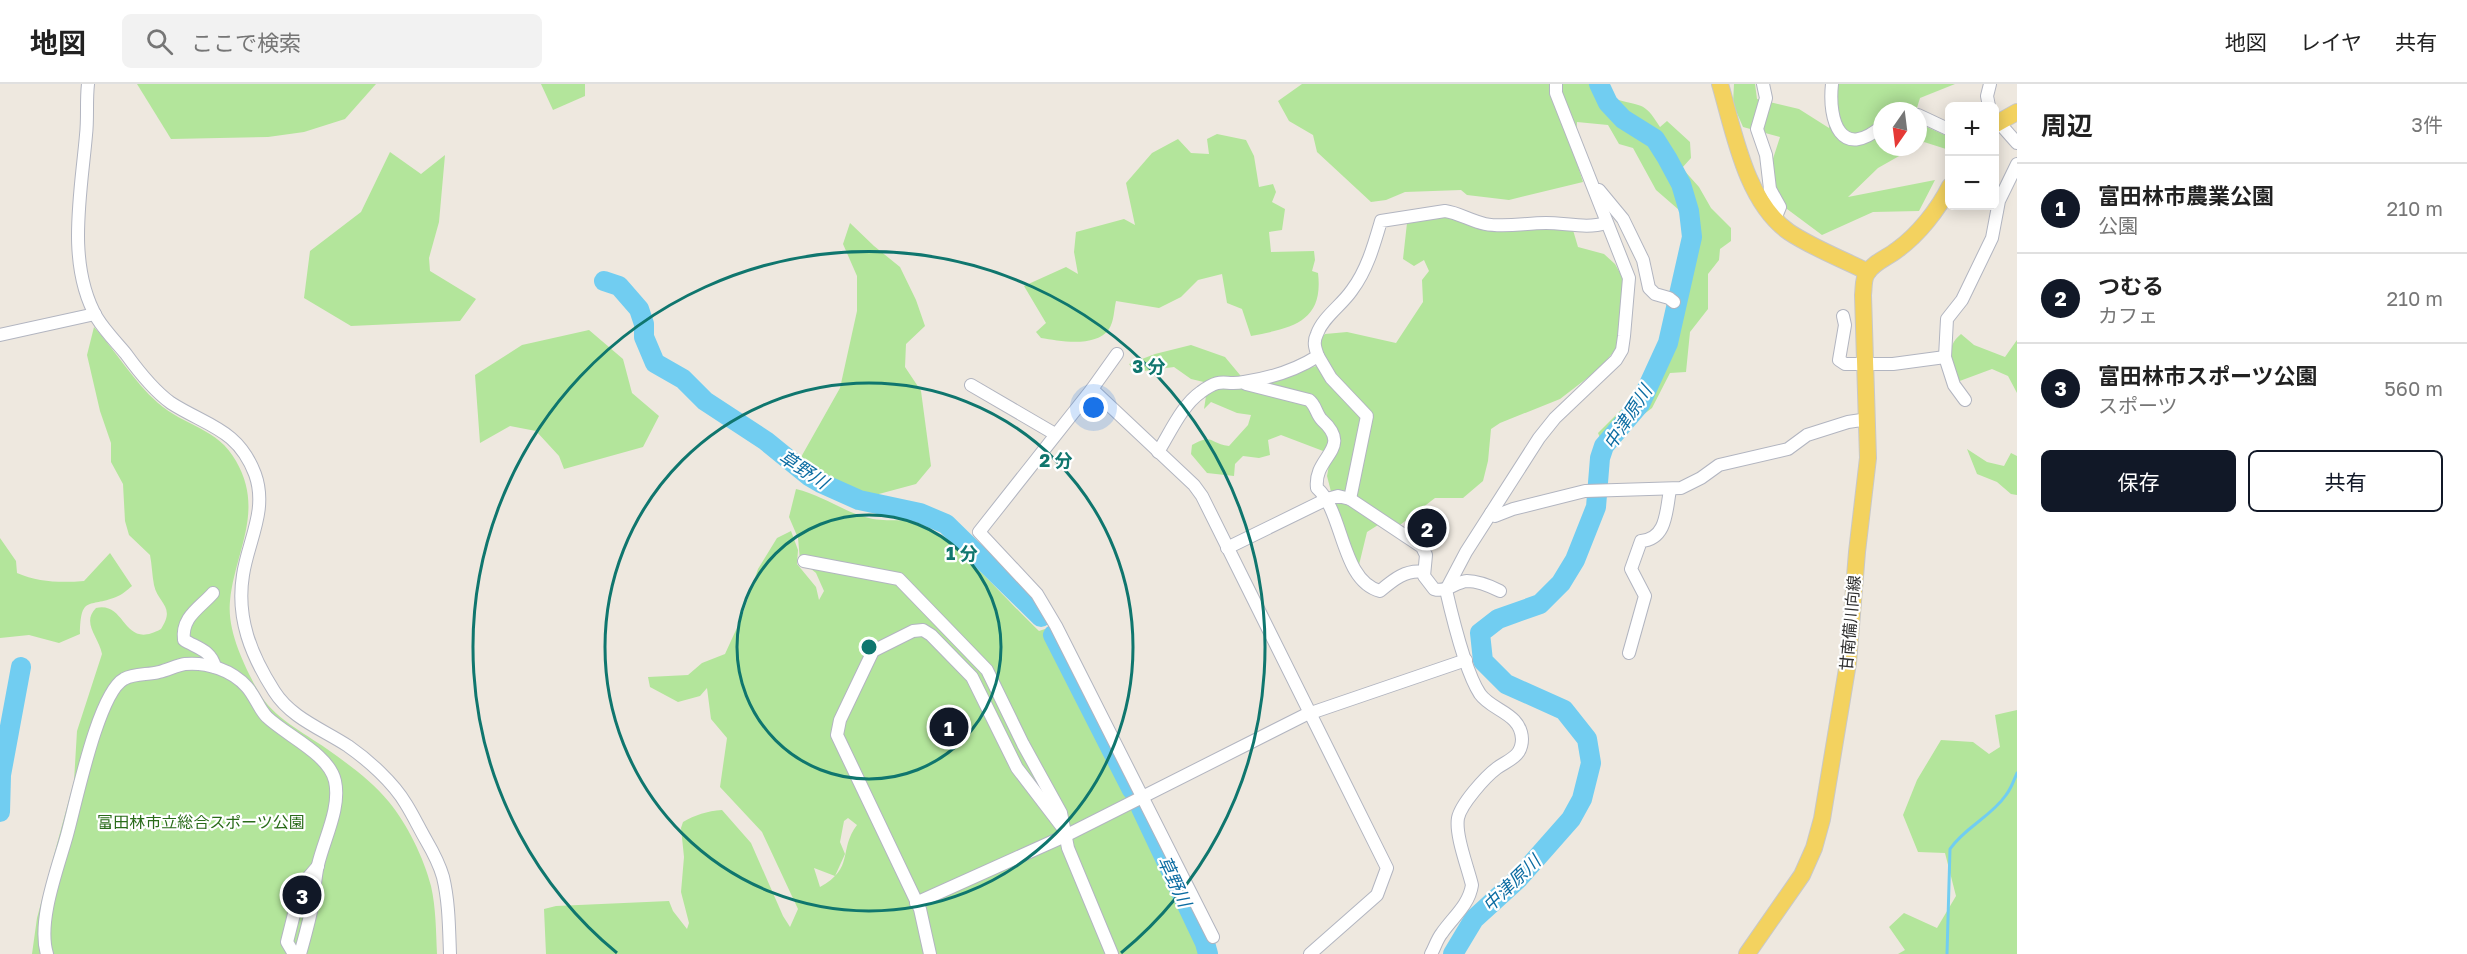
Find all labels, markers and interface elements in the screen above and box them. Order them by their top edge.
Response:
search box [122,14,542,68]
icon: search [143,25,176,58]
text: 地図 [30,26,86,59]
text: ここで検索 [191,29,301,56]
text: 地図 [2225,29,2267,55]
text: レイヤ [2300,29,2362,55]
text: 共有 [2395,29,2437,55]
north arrow [1873,102,1927,156]
map controls [1945,102,1999,210]
button: + [1945,102,1999,156]
text: 周辺 [2041,110,2093,141]
text: 3件 [2411,112,2443,136]
button: − [1945,156,1999,210]
text: 富田林市農業公園 [2098,182,2274,209]
text: 1 [2055,196,2066,220]
text: 210 m [2387,196,2443,220]
text: 公園 [2098,213,2138,237]
text: つむる [2098,272,2164,299]
text: 2 [2054,286,2067,310]
text: 210 m [2387,286,2443,310]
text: カフェ [2098,303,2158,327]
text: 3 分 [1132,355,1166,377]
text: 富田林市スポーツ公園 [2098,362,2318,389]
text: 3 [2054,376,2067,400]
text: 560 m [2384,376,2443,400]
water label: 中津原川 [1598,379,1657,453]
your location [1079,393,1108,422]
text: スポーツ [2098,393,2178,417]
water label: 草野川 [775,445,834,494]
text: 2 分 [1039,449,1073,471]
button: 保存 [2041,450,2236,512]
button: 共有 [2248,450,2443,512]
pin: 2 [1408,506,1446,550]
text: 1 分 [946,542,978,564]
street label: 甘南備川向線 [1836,574,1864,672]
centre of rings [859,637,879,657]
pin: 1 [930,704,968,750]
park label: 富田林市立総合スポーツ公園 [97,812,305,832]
water label: 中津原川 [1477,849,1546,916]
water label: 草野川 [1154,852,1197,912]
pin: 3 [282,872,322,918]

